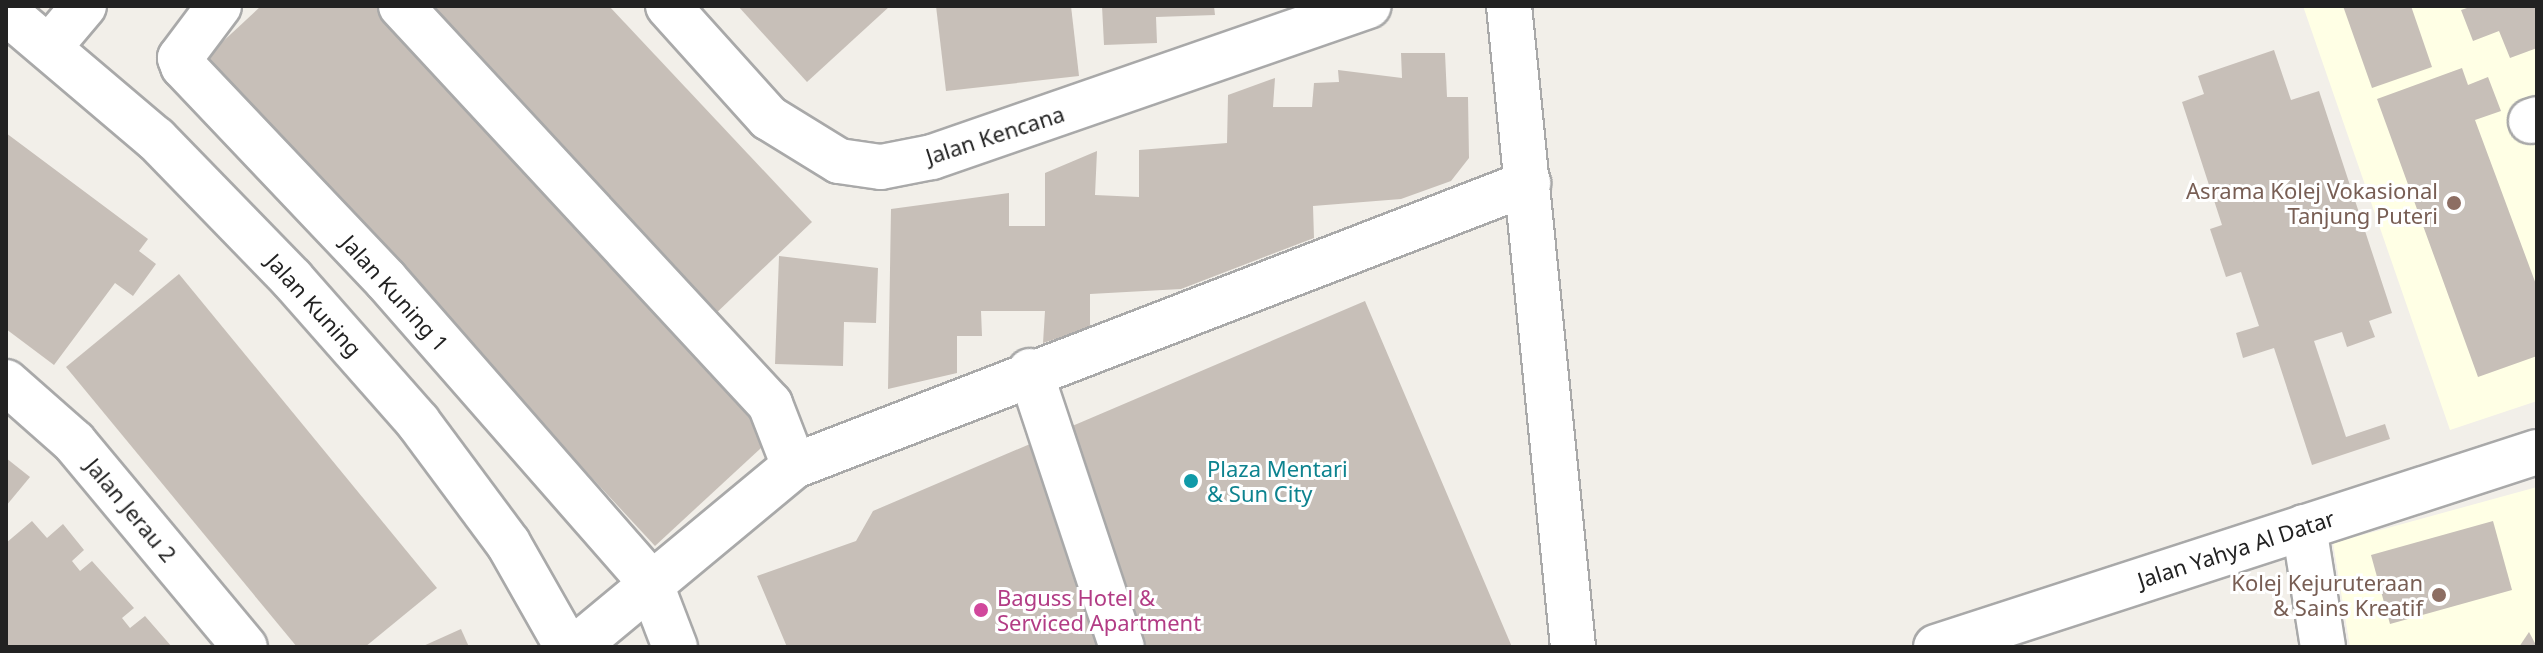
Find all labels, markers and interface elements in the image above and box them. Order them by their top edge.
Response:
street label: Jalan Kencana [922,100,1068,170]
place label: Asrama Kolej Vokasional Tanjung Puteri [2186,177,2438,228]
marker: Asrama Kolej Vokasional Tanjung Puteri [2445,194,2463,212]
street label: Jalan Kuning 1 [336,229,454,357]
street label: Jalan Kuning [261,248,367,362]
street label: Jalan Jerau 2 [80,453,182,567]
place label: Plaza Mentari & Sun City [1207,455,1348,506]
marker: Plaza Mentari & Sun City [1182,472,1200,490]
street label: Jalan Yahya Al Datar [2134,505,2338,593]
place label: Kolej Kejuruteraan & Sains Kreatif [2231,569,2423,620]
place label: Baguss Hotel & Serviced Apartment [997,584,1201,636]
marker: Kolej Kejuruteraan & Sains Kreatif [2430,586,2448,604]
marker: Baguss Hotel & Serviced Apartment [972,601,990,619]

